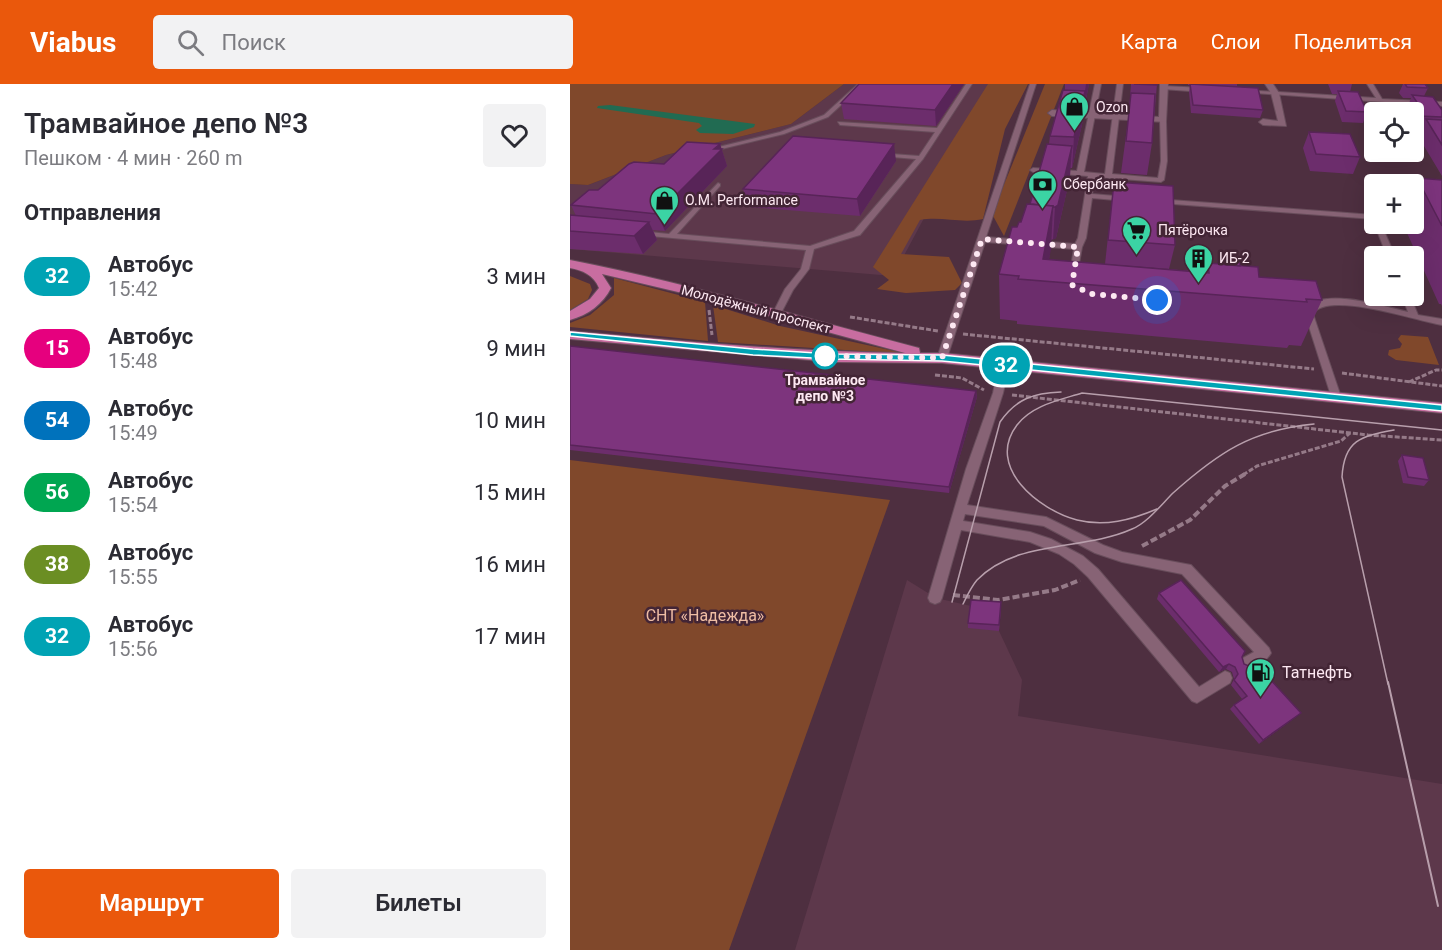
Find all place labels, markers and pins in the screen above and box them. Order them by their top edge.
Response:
shop icon: Ozon [1059,91,1091,133]
place label: Ozon [1096,99,1128,115]
bank icon: Сбербанк [1026,168,1058,210]
place label: Сбербанк [1063,176,1127,192]
shop icon: O.M. Performance [648,184,680,226]
place label: O.M. Performance [685,192,798,208]
supermarket icon: Пятёрочка [1121,214,1153,256]
place label: Пятёрочка [1158,222,1228,238]
building icon: ИБ-2 [1182,242,1214,284]
place label: ИБ-2 [1219,250,1250,266]
marker: Трамвайное депо №3 [812,343,838,369]
place label: Трамвайное депо №3 [785,372,866,404]
fuel station icon: Татнефть [1245,656,1277,698]
place label: Татнефть [1282,663,1352,682]

